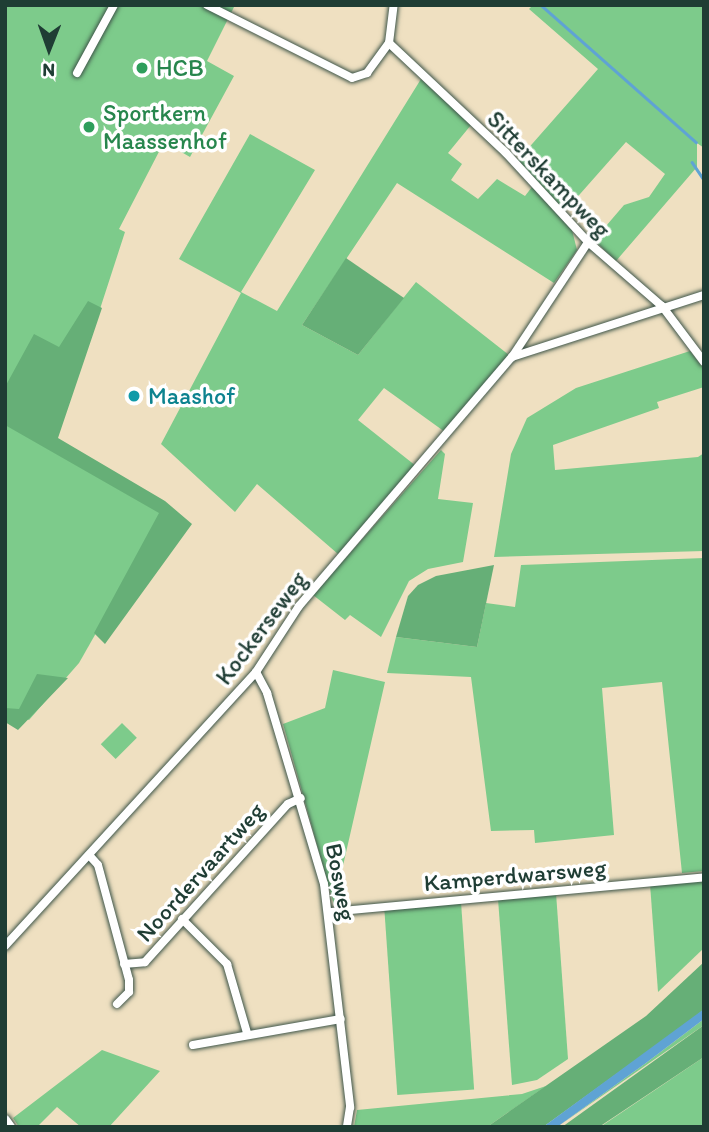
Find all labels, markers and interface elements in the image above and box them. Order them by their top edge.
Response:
north arrow [14,14,84,84]
place label: HCB [156,54,204,82]
text: N [42,59,55,82]
marker: HCB [134,60,150,76]
place label: Sportkern Maassenhof [103,99,227,155]
street label: Sitterskampweg [481,105,617,243]
marker: Sportkern Maassenhof [81,119,97,135]
place label: Maashof [148,382,235,410]
marker: Maashof [126,388,142,404]
street label: Kockerseweg [209,566,313,690]
street label: Noordervaartweg [130,796,270,948]
street label: Bosweg [319,841,363,923]
street label: Kamperdwarsweg [423,853,607,897]

